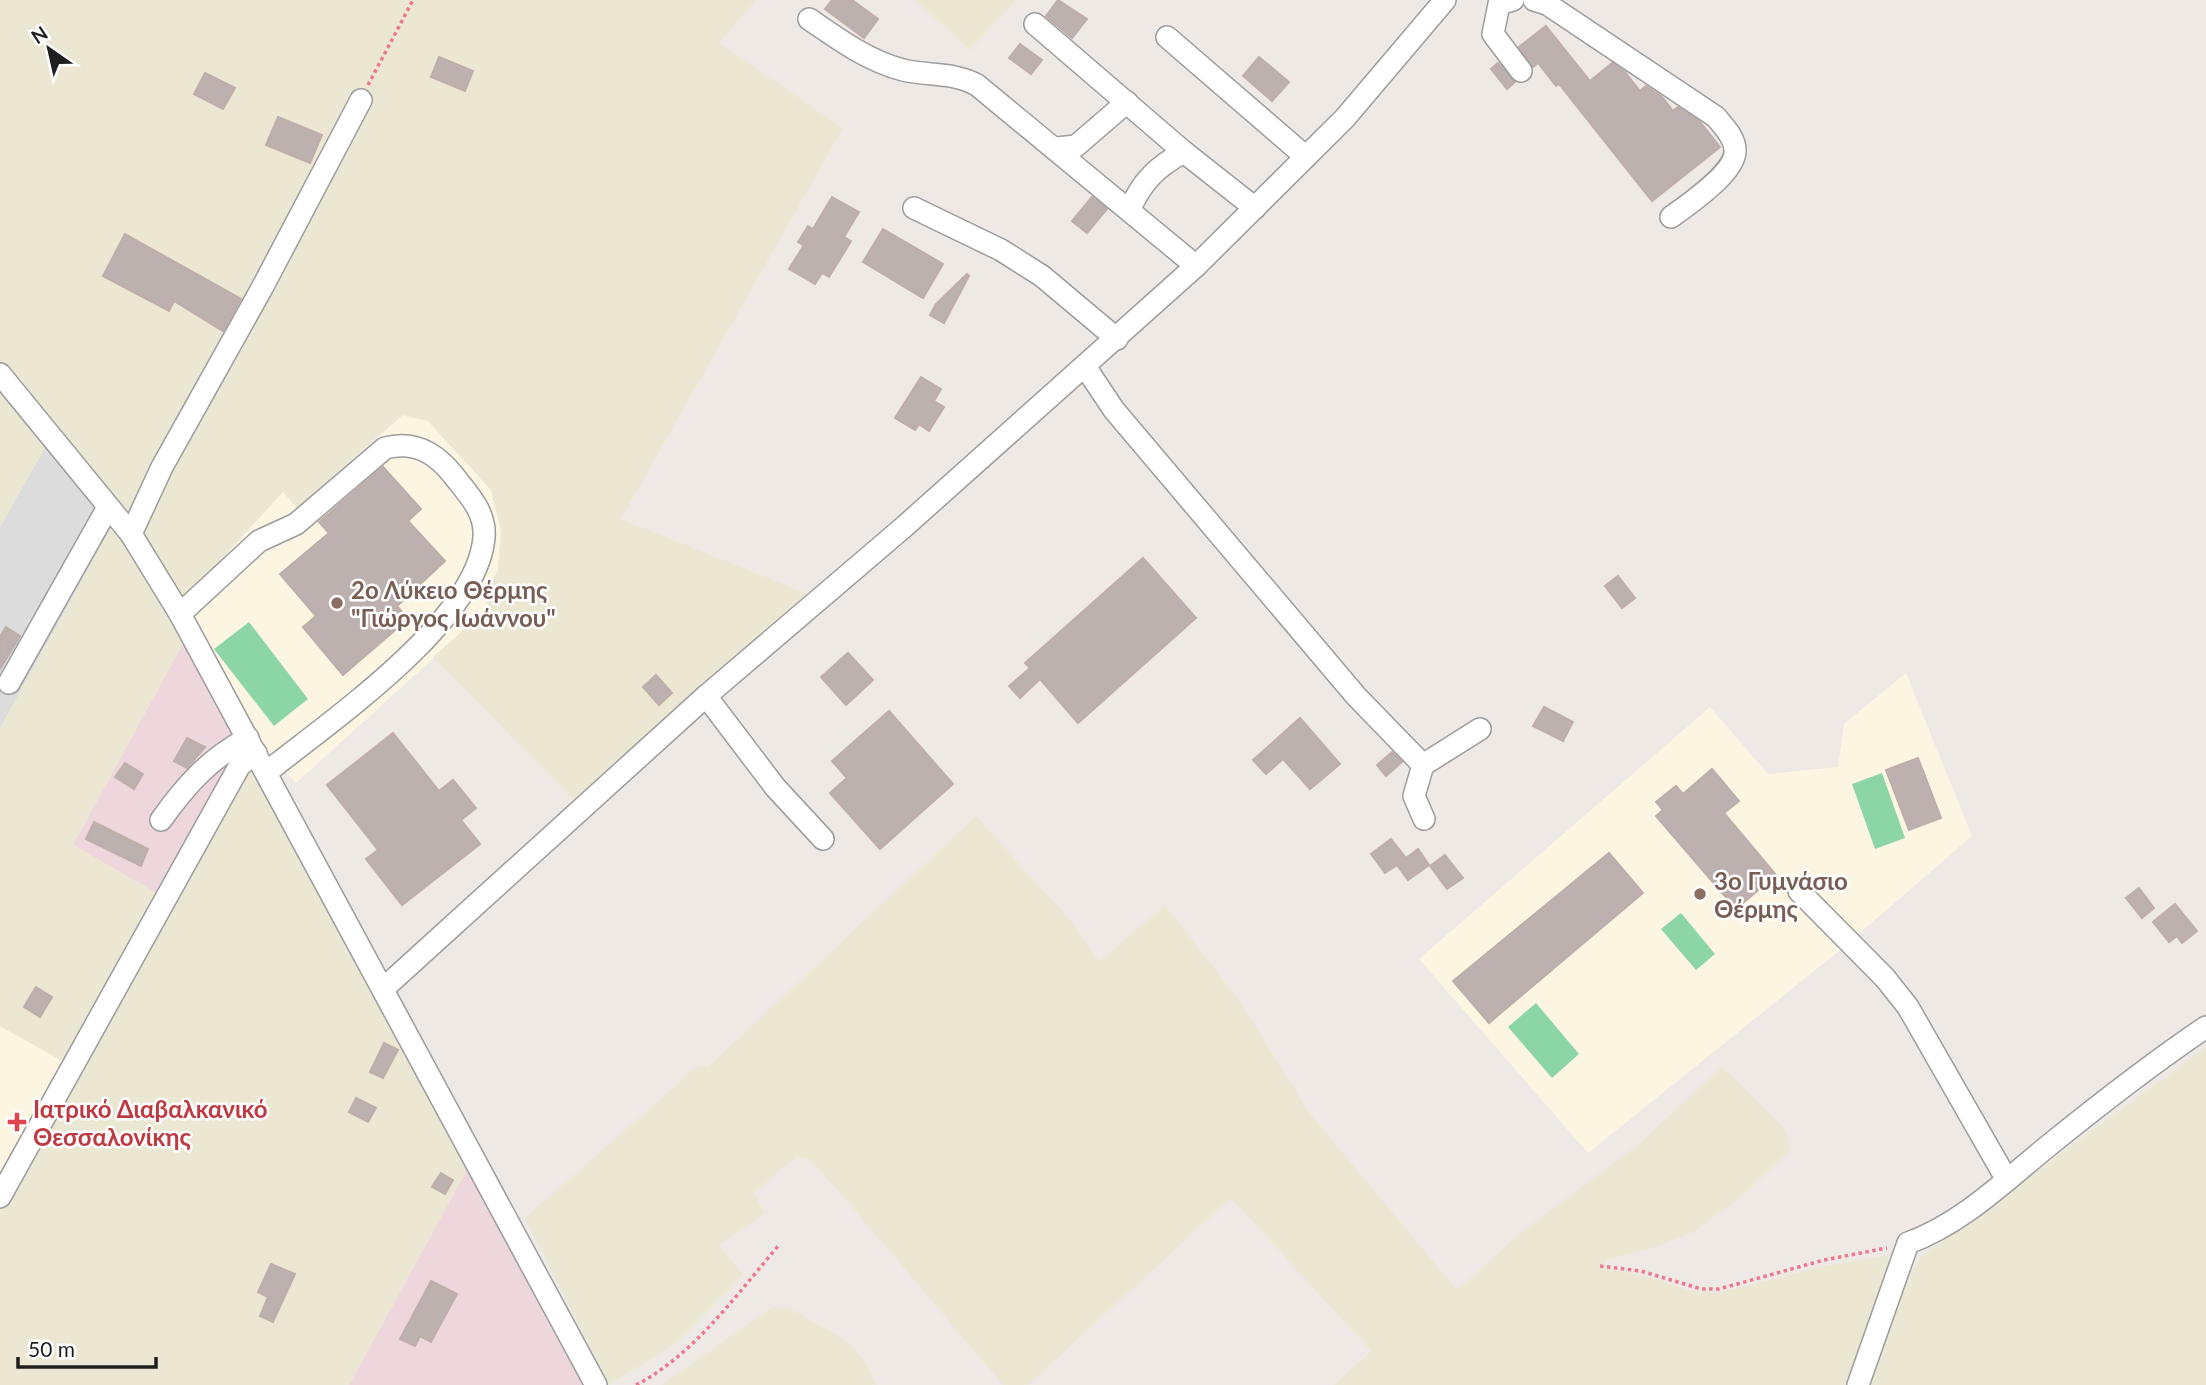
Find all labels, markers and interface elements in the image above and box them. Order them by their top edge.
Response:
north arrow [14,14,84,84]
text: N [27,21,52,48]
place label: 2ο Λύκειο Θέρμης "Γιώργος Ιωάννου" [351,575,556,632]
marker: 2ο Λύκειο Θέρμης "Γιώργος Ιωάννου" [329,595,345,611]
place label: 3ο Γυμνάσιο Θέρμης [1714,866,1848,923]
marker: 3ο Γυμνάσιο Θέρμης [1692,886,1708,902]
place label: Ιατρικό Διαβαλκανικό Θεσσαλονίκης [33,1094,268,1151]
marker: Ιατρικό Διαβαλκανικό Θεσσαλονίκης [7,1112,27,1132]
scale bar [18,1326,156,1370]
text: 50 m [28,1336,75,1361]

